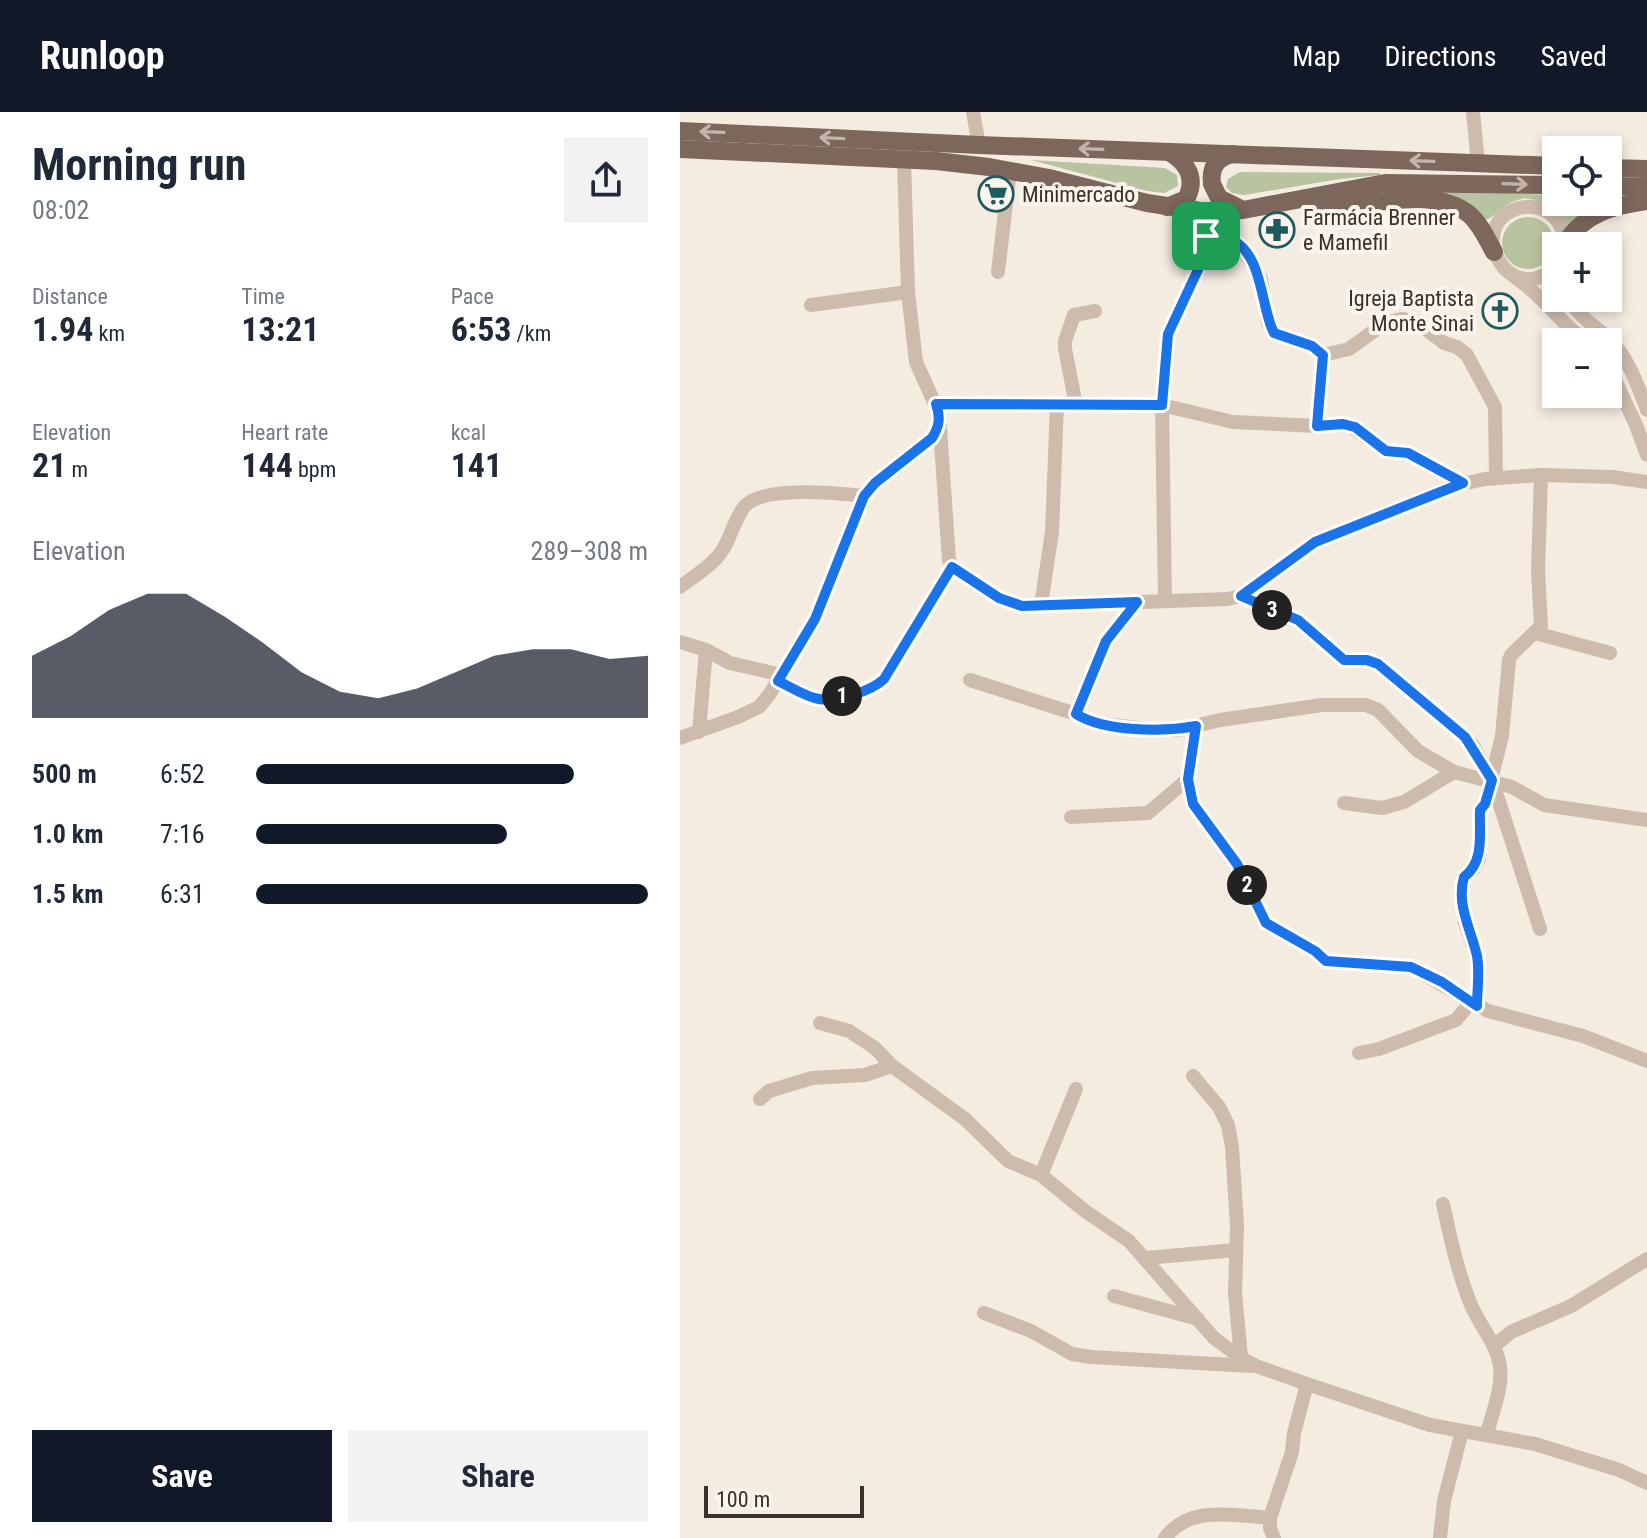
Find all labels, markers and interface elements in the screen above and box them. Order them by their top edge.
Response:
text: Runloop [40,34,165,78]
text: Map [1292,40,1341,73]
text: Directions [1385,40,1496,73]
text: Saved [1540,40,1607,73]
one-way arrow [699,124,726,139]
one-way arrow [819,130,846,145]
map controls [1542,136,1622,408]
button: locate [1542,136,1622,216]
button: share [564,138,648,222]
text: Morning run [32,139,246,191]
one-way arrow [1078,142,1105,157]
one-way arrow [1409,153,1436,168]
supermarket icon: Minimercado [977,175,1015,213]
one-way arrow [1501,176,1528,191]
place label: Minimercado [1022,182,1135,207]
text: 08:02 [32,195,89,225]
pin [1172,202,1240,270]
place label: Farmácia Brenner e Mamefil [1303,205,1456,255]
pharmacy icon: Farmácia Brenner e Mamefil [1258,211,1296,249]
icon: arrive [1184,214,1228,258]
button: + [1542,232,1622,312]
text: Distance [32,284,108,309]
text: Time [241,284,285,309]
text: Pace [451,284,494,309]
place label: Igreja Baptista Monte Sinai [1348,286,1474,336]
church icon: Igreja Baptista Monte Sinai [1481,292,1519,330]
text: 1.94 [32,309,93,349]
text: 13:21 [241,309,319,349]
text: 6:53 [451,309,512,349]
text: km [93,321,125,346]
text: /km [512,321,551,346]
button: − [1542,328,1622,408]
text: Elevation [32,420,111,445]
text: Heart rate [241,420,328,445]
text: kcal [451,420,486,445]
text: 21 [32,445,66,485]
text: 144 [241,445,293,485]
text: 141 [451,445,502,485]
text: m [66,457,88,482]
text: bpm [293,457,336,482]
text: Elevation [32,536,126,566]
text: 289–308 m [531,536,648,566]
pin: 3 [1252,590,1292,630]
text: 3 [1266,597,1278,622]
pin: 1 [822,676,862,716]
text: 1 [836,683,848,708]
text: 500 m [32,759,97,789]
text: 6:52 [160,759,205,789]
text: 1.0 km [32,819,104,849]
text: 7:16 [160,819,205,849]
pin: 2 [1227,865,1267,905]
text: 2 [1241,872,1253,897]
text: 1.5 km [32,879,104,909]
text: 6:31 [160,879,205,909]
button: Save [32,1430,332,1522]
button: Share [348,1430,648,1522]
scale bar [704,1482,864,1518]
text: 100 m [716,1487,770,1512]

